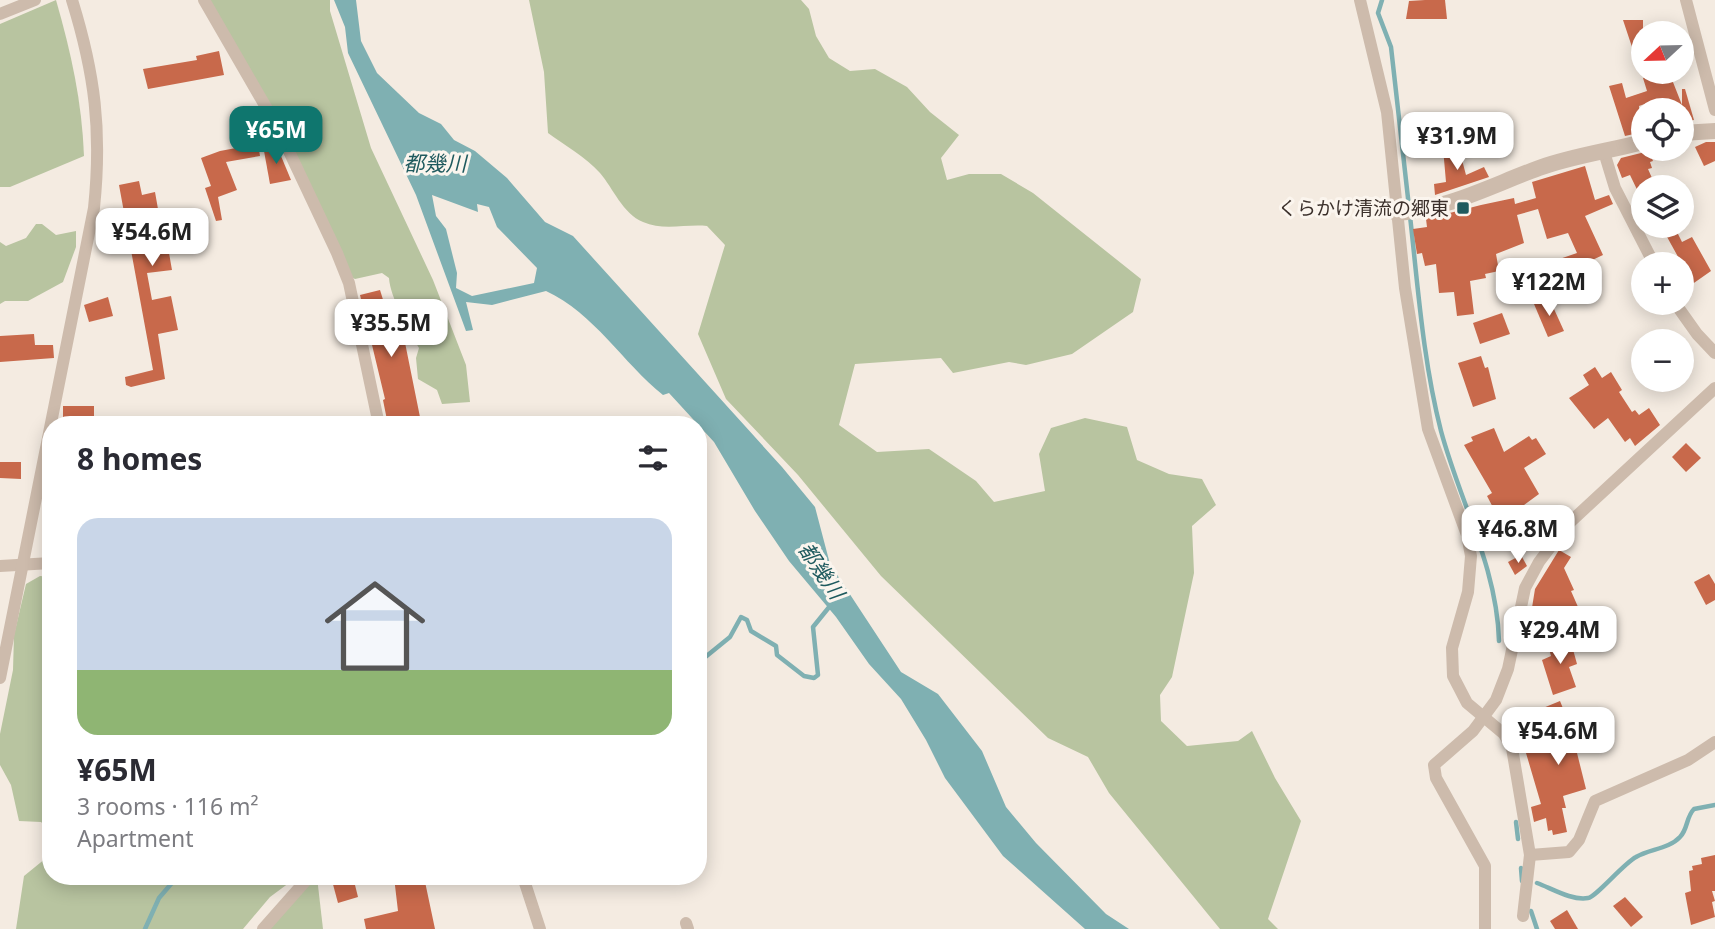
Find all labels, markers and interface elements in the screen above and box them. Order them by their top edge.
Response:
north arrow [1631,21,1694,84]
map controls [1631,21,1694,392]
button: locate [1631,98,1694,161]
pin: ¥65M [235,106,317,166]
text: ¥65M [245,113,307,145]
pin: ¥31.9M [1400,113,1514,172]
text: ¥31.9M [1417,119,1497,151]
water label: 都幾川 [404,149,468,177]
button: layers [1631,175,1694,238]
place label: くらかけ清流の郷東 [1278,195,1449,221]
marker: くらかけ清流の郷東 [1455,200,1471,216]
pin: ¥54.6M [95,208,209,268]
text: ¥54.6M [112,215,192,247]
button: + [1631,252,1694,315]
pin: ¥122M [1500,258,1598,318]
text: ¥122M [1512,265,1586,297]
pin: ¥35.5M [334,300,448,359]
text: ¥35.5M [351,306,431,338]
button: − [1631,329,1694,392]
text: 8 homes [77,438,202,479]
icon: filters [634,439,672,477]
pin: ¥46.8M [1461,505,1575,565]
text: ¥46.8M [1478,512,1558,544]
water label: 都幾川 [793,536,852,606]
icon: home [312,563,438,689]
pin: ¥29.4M [1503,606,1617,666]
text: ¥29.4M [1520,613,1600,645]
pin: ¥54.6M [1501,708,1615,767]
text: ¥54.6M [1518,714,1598,746]
text: ¥65M [77,749,157,790]
text: 3 rooms · 116 m² [77,790,259,822]
text: Apartment [77,822,194,854]

